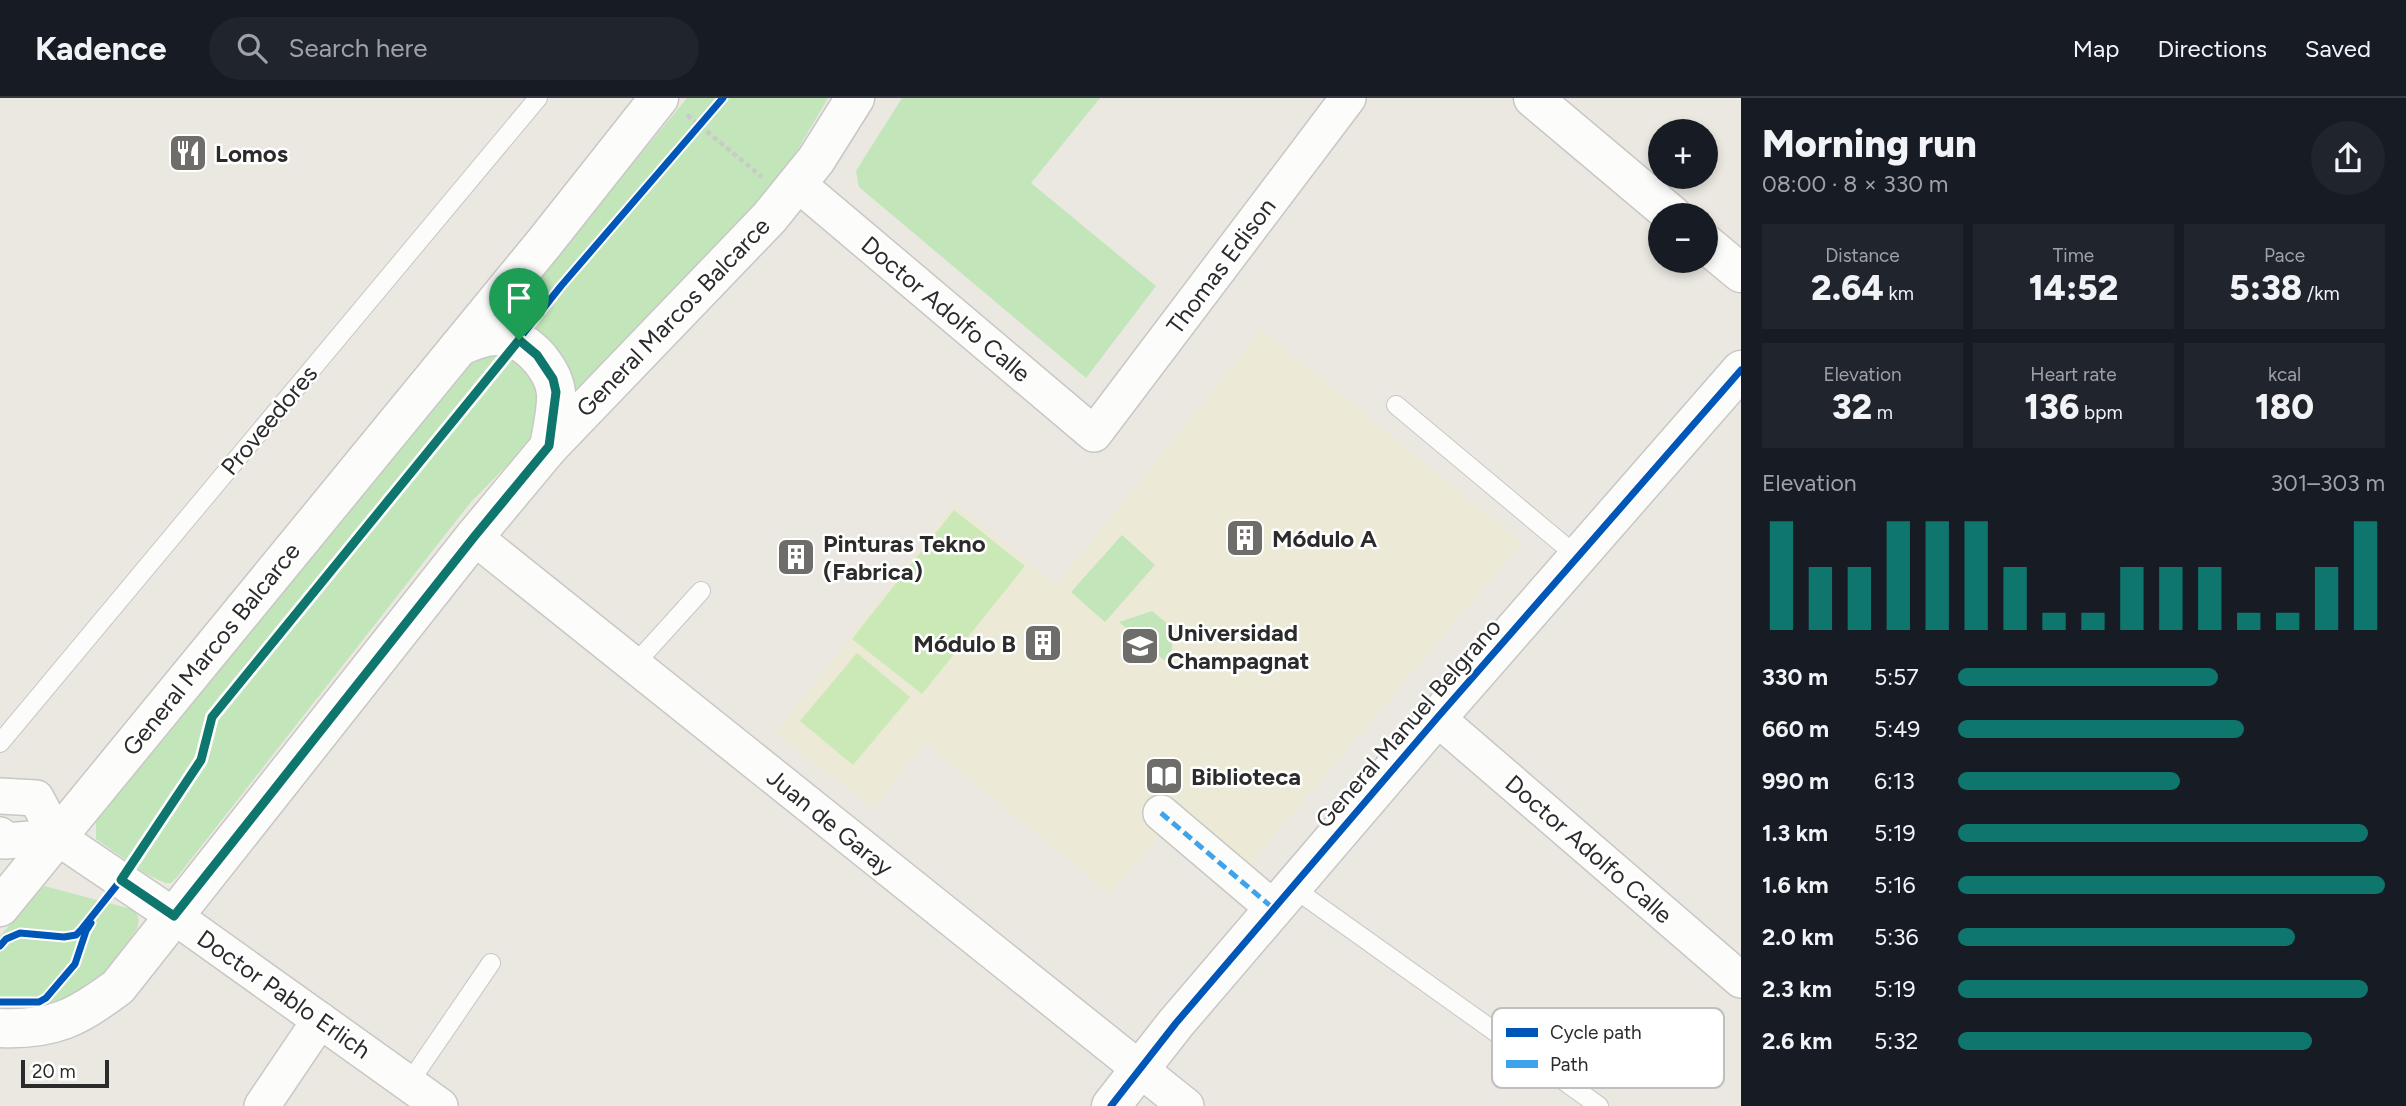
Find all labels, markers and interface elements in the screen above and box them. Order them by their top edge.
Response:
search box [209,17,699,80]
text: Kadence [35,29,167,68]
icon: search [233,29,271,67]
text: Search here [289,32,427,64]
text: Map [2073,34,2119,63]
text: Directions [2157,34,2267,63]
text: Saved [2305,34,2371,63]
map controls [1648,119,1718,273]
button: + [1648,119,1718,189]
text: Morning run [1762,121,1977,167]
button: share [2311,121,2385,195]
restaurant icon: Lomos [167,132,209,174]
place label: Lomos [215,139,288,168]
text: 08:00 · 8 × 330 m [1762,170,1948,198]
street label: Thomas Edison [1160,192,1282,340]
button: − [1648,203,1718,273]
street label: General Marcos Balcarce [570,211,776,423]
street label: Doctor Adolfo Calle [856,230,1036,388]
text: Distance [1825,244,1900,267]
text: Time [2053,244,2094,267]
text: Pace [2264,244,2305,267]
text: 2.64 [1811,267,1884,309]
text: 14:52 [2029,267,2118,309]
text: 5:38 [2229,267,2302,309]
pin [489,268,549,340]
icon: arrive [500,279,538,317]
text: km [1884,282,1914,305]
text: /km [2302,282,2340,305]
street label: Proveedores [215,359,323,481]
text: Elevation [1823,363,1902,386]
text: Heart rate [2030,363,2117,386]
text: kcal [2268,363,2301,386]
text: 32 [1832,386,1872,428]
text: 136 [2024,386,2079,428]
text: 180 [2255,386,2314,428]
text: m [1872,401,1893,424]
text: bpm [2079,401,2123,424]
text: Elevation [1762,469,1857,497]
text: 301–303 m [2271,469,2385,497]
building icon: Módulo A [1224,517,1266,559]
place label: Módulo A [1272,524,1377,553]
place label: Pinturas Tekno (Fabrica) [823,529,986,586]
building icon: Pinturas Tekno (Fabrica) [775,536,817,578]
street label: General Marcos Balcarce [116,537,306,761]
street label: General Manuel Belgrano [1309,612,1507,834]
place label: Universidad Champagnat [1167,618,1310,675]
building icon: Módulo B [1022,622,1064,664]
school or university icon: Universidad Champagnat [1119,625,1161,667]
place label: Módulo B [913,629,1016,658]
text: 330 m [1762,663,1828,691]
text: 5:57 [1874,663,1919,691]
text: 660 m [1762,715,1829,743]
text: 5:49 [1874,715,1920,743]
library icon: Biblioteca [1143,755,1185,797]
street label: Juan de Garay [761,762,899,882]
place label: Biblioteca [1191,762,1301,791]
text: 990 m [1762,767,1829,795]
text: 6:13 [1874,767,1915,795]
street label: Doctor Adolfo Calle [1500,769,1678,929]
text: 1.3 km [1762,819,1828,847]
text: 5:19 [1874,819,1916,847]
text: 1.6 km [1762,871,1829,899]
text: 5:16 [1874,871,1916,899]
street label: Doctor Pablo Erlich [192,923,376,1065]
text: 2.0 km [1762,923,1834,951]
text: 5:36 [1874,923,1919,951]
text: 2.3 km [1762,975,1832,1003]
text: 5:19 [1874,975,1916,1003]
legend [1492,1008,1724,1088]
text: Cycle path [1550,1021,1642,1044]
text: 2.6 km [1762,1027,1832,1055]
text: 5:32 [1874,1027,1918,1055]
text: Path [1550,1053,1588,1076]
scale bar [21,1057,108,1089]
text: 20 m [32,1060,76,1083]

